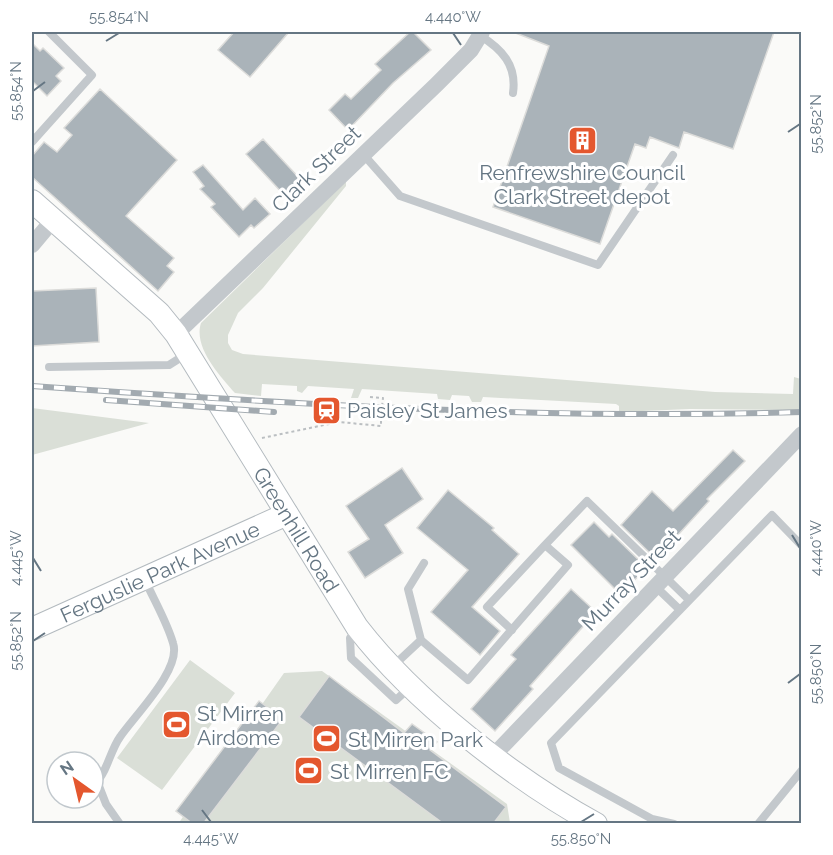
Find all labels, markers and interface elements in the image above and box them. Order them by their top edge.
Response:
text: 55.854°N [89,8,149,26]
text: 4.440°W [425,8,481,26]
text: 55.854°N [7,61,25,121]
text: 55.852°N [807,94,825,154]
street label: Clark Street [266,121,366,217]
building icon: Renfrewshire Council Clark Street depot [566,125,598,157]
place label: Renfrewshire Council Clark Street depot [479,160,685,209]
station icon: Paisley St James [310,394,342,426]
place label: Paisley St James [347,398,508,423]
street label: Greenhill Road [249,462,345,597]
street label: Ferguslie Park Avenue [56,516,263,627]
text: 4.440°W [807,520,825,576]
street label: Murray Street [576,524,686,636]
text: 4.445°W [7,530,25,586]
text: 55.852°N [7,611,25,671]
text: 55.850°N [807,644,825,704]
place label: St Mirren Airdome [197,701,284,750]
sports icon: St Mirren Airdome [160,709,192,741]
sports icon: St Mirren Park [311,723,343,755]
place label: St Mirren Park [348,727,483,752]
north arrow [45,750,105,810]
sports icon: St Mirren FC [293,755,325,787]
text: N [57,757,77,779]
place label: St Mirren FC [330,759,449,784]
text: 4.445°W [183,830,239,848]
text: 55.850°N [551,830,611,848]

